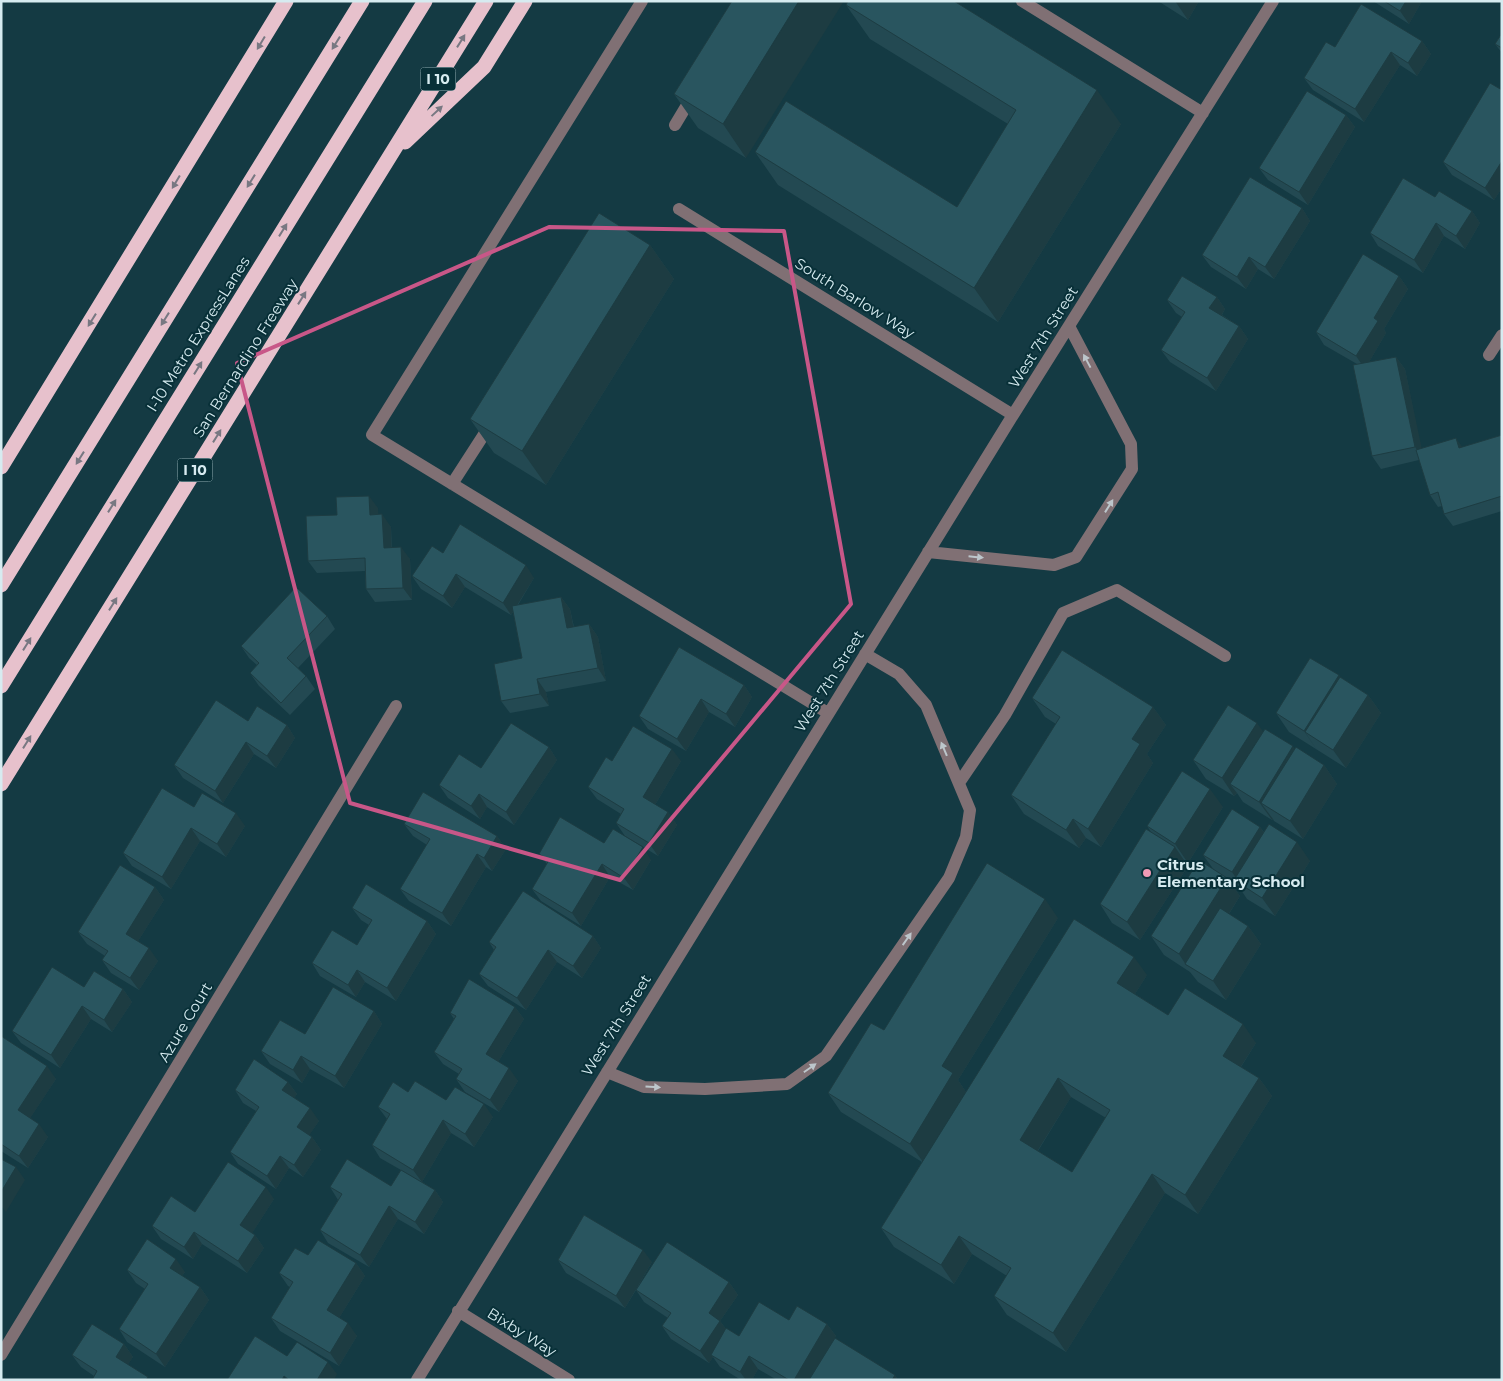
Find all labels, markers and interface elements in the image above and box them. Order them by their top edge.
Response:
one-way arrow [457,35,466,48]
one-way arrow [256,36,265,49]
one-way arrow [331,36,341,49]
road number: I 10 [420,68,456,90]
one-way arrow [431,105,443,117]
one-way arrow [172,175,181,188]
one-way arrow [246,175,255,188]
one-way arrow [279,223,288,236]
street label: I-10 Metro ExpressLanes [142,253,254,415]
street label: South Barlow Way [792,253,919,343]
street label: San Bernardino Freeway [188,274,302,441]
street label: West 7th Street [1004,283,1082,391]
one-way arrow [297,291,307,304]
one-way arrow [161,313,170,326]
one-way arrow [87,314,96,327]
one-way arrow [1083,354,1091,368]
one-way arrow [193,361,202,375]
one-way arrow [212,430,221,443]
one-way arrow [75,451,85,464]
road number: I 10 [178,458,212,482]
one-way arrow [1104,499,1114,512]
one-way arrow [108,500,117,513]
one-way arrow [969,553,985,561]
one-way arrow [108,597,117,611]
street label: West 7th Street [790,627,868,735]
one-way arrow [22,638,31,651]
one-way arrow [22,736,32,749]
one-way arrow [940,741,948,756]
place label: Citrus Elementary School [1157,855,1305,891]
marker: Citrus Elementary School [1141,867,1153,879]
one-way arrow [902,932,912,946]
street label: West 7th Street [577,971,655,1079]
street label: Azure Court [154,979,216,1065]
one-way arrow [803,1063,817,1073]
one-way arrow [645,1084,661,1092]
street label: Bixby Way [484,1303,561,1361]

